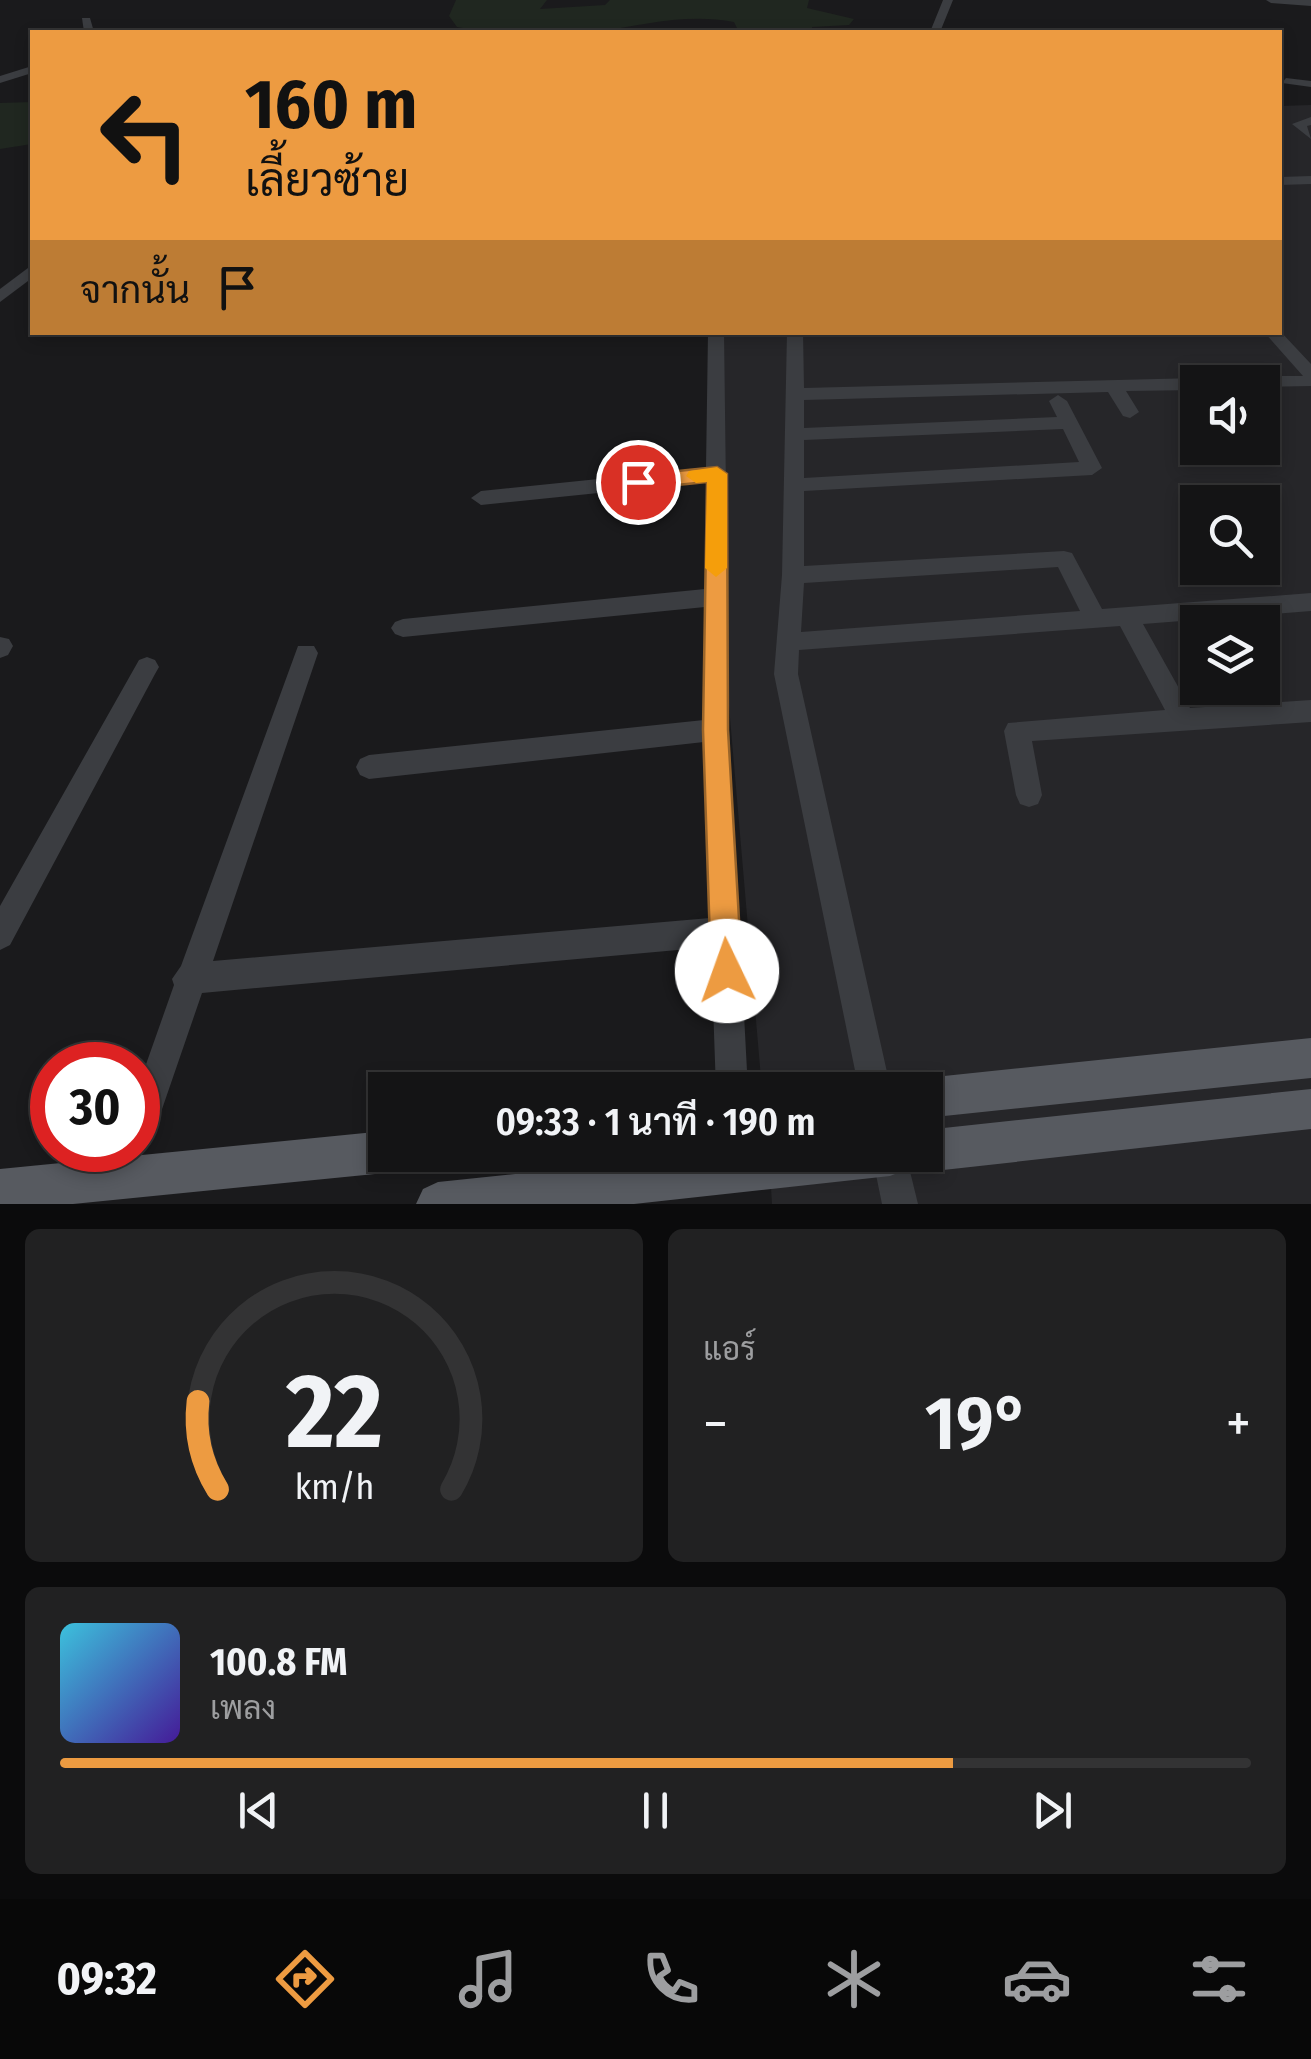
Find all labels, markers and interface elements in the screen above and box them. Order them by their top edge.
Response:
text: 160 m [245,63,417,147]
icon: left [80,70,210,200]
text: เลี้ยวซ้าย [245,154,409,208]
icon: arrive [210,260,265,315]
text: จากนั้น [80,267,190,313]
map controls [1180,365,1280,705]
button: sound [1180,365,1280,465]
pin [596,440,681,525]
icon: arrive [611,455,666,510]
button: search [1180,485,1280,585]
button: layers [1180,605,1280,705]
position arrow [675,919,779,1023]
speed limit sign: 30 [30,1042,160,1172]
text: 09:33 · 1 นาที · 190 m [495,1099,816,1145]
text: แอร์ [703,1330,756,1368]
text: 22 [285,1350,382,1475]
text: 19° [925,1379,1029,1469]
text: − [703,1391,728,1457]
text: + [1226,1391,1251,1457]
text: km/h [294,1466,374,1508]
text: 100.8 FM [210,1639,347,1685]
text: เพลง [210,1689,276,1727]
icon: previous [231,1783,286,1838]
icon: pause [628,1783,683,1838]
icon: next [1025,1783,1080,1838]
icon: directions [270,1944,340,2014]
icon: music [453,1944,523,2014]
icon: phone [636,1944,706,2014]
icon: climate [819,1944,889,2014]
icon: car [1002,1944,1072,2014]
icon: filters [1184,1944,1254,2014]
text: 09:32 [56,1952,157,2006]

